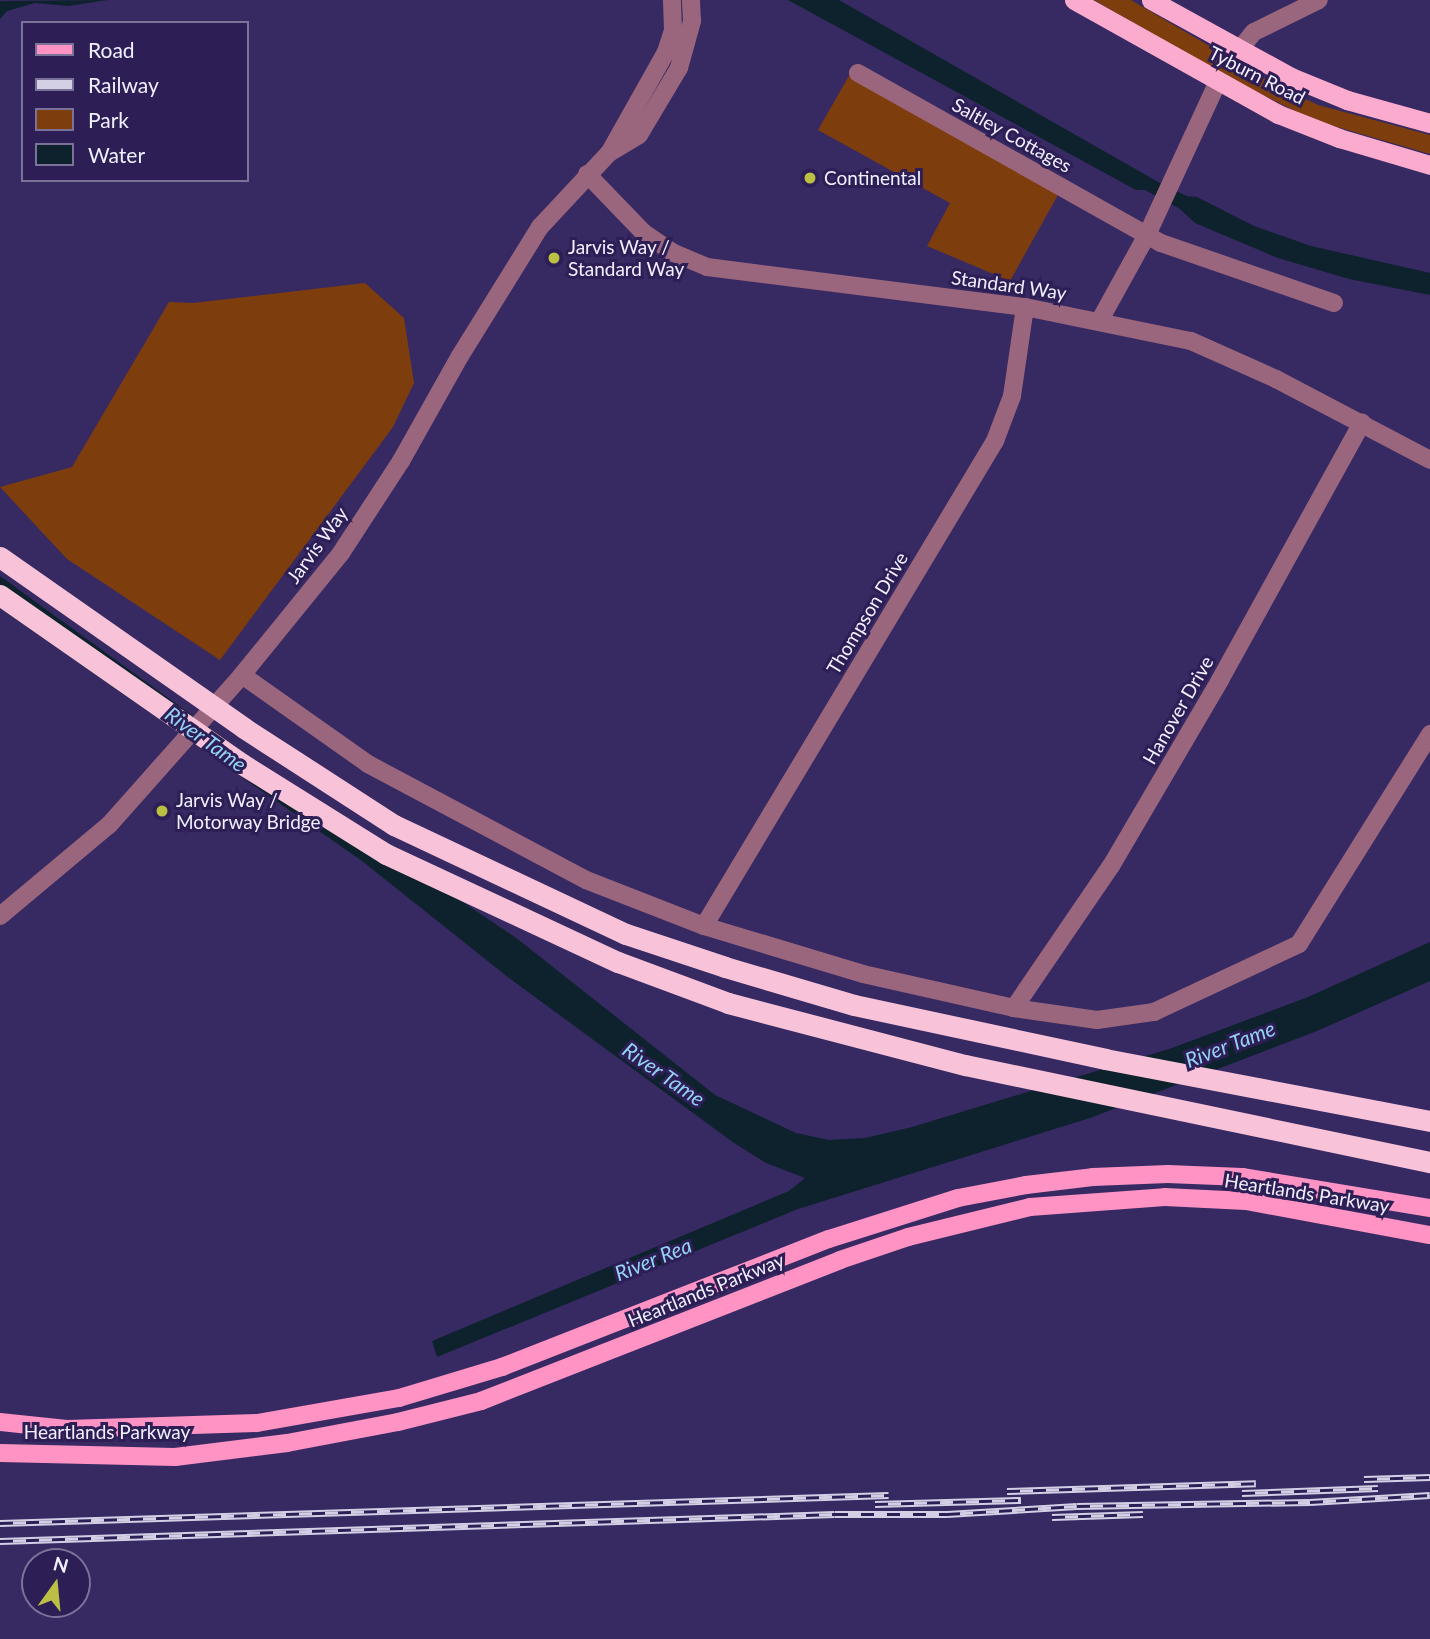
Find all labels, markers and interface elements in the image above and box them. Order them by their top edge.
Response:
legend [21,21,248,182]
text: Road [88,37,135,62]
street label: Tyburn Road [1205,41,1309,109]
text: Railway [88,72,159,97]
street label: Saltley Cottages [948,93,1076,177]
text: Park [88,107,129,132]
text: Water [88,142,145,167]
place label: Continental [824,167,921,189]
marker: Continental [802,170,818,186]
place label: Jarvis Way / Standard Way [568,236,684,280]
marker: Jarvis Way / Standard Way [546,250,562,266]
street label: Standard Way [950,266,1068,304]
street label: Jarvis Way [282,502,352,588]
street label: Thompson Drive [822,548,912,678]
street label: Hanover Drive [1138,652,1218,768]
water label: River Tame [160,701,252,777]
place label: Jarvis Way / Motorway Bridge [176,789,321,833]
marker: Jarvis Way / Motorway Bridge [154,803,170,819]
water label: River Tame [1181,1015,1279,1073]
water label: River Tame [618,1036,710,1112]
street label: Heartlands Parkway [1223,1169,1391,1217]
water label: River Rea [611,1232,695,1286]
street label: Heartlands Parkway [624,1248,788,1332]
street label: Heartlands Parkway [24,1421,190,1443]
north arrow [21,1548,91,1618]
text: N [51,1551,71,1577]

